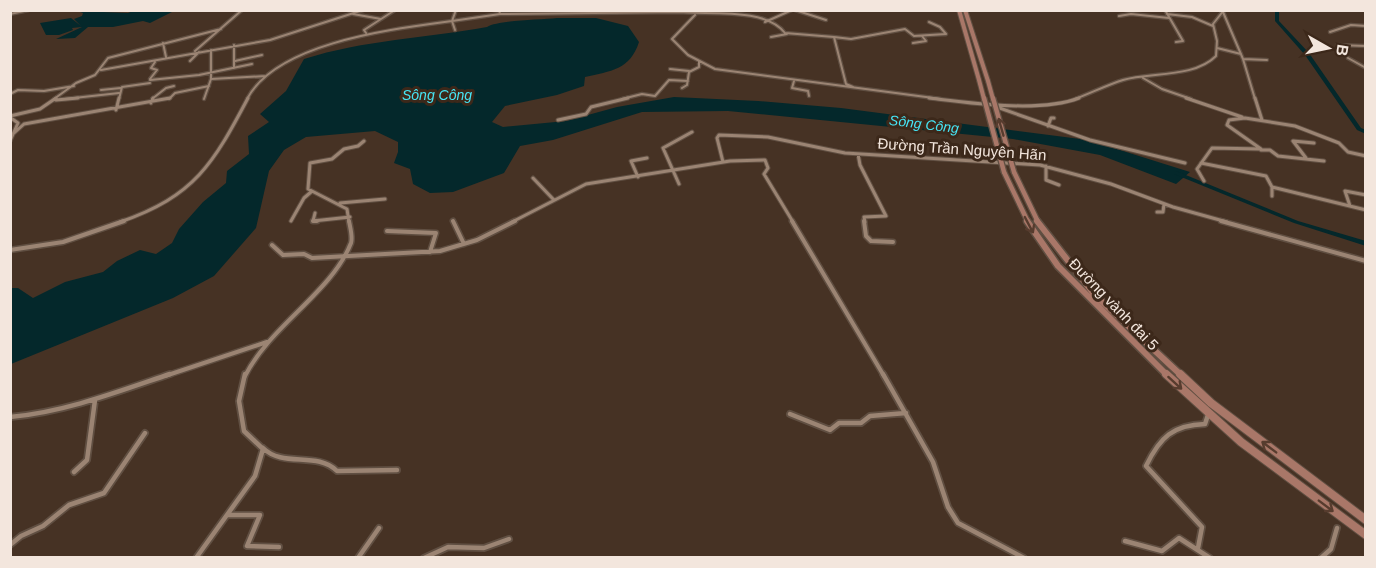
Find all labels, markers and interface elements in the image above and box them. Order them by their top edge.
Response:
north arrow [1298,18,1358,78]
text: B [1333,43,1352,57]
water label: Sông Công [402,87,472,103]
water label: Sông Công [888,112,960,136]
one-way arrow [995,117,1006,136]
street label: Đường Trần Nguyên Hãn [877,135,1047,163]
one-way arrow [1023,216,1035,233]
street label: Đường vành đai 5 [1066,255,1162,353]
one-way arrow [1167,376,1182,390]
one-way arrow [1261,440,1277,453]
one-way arrow [1318,499,1334,512]

